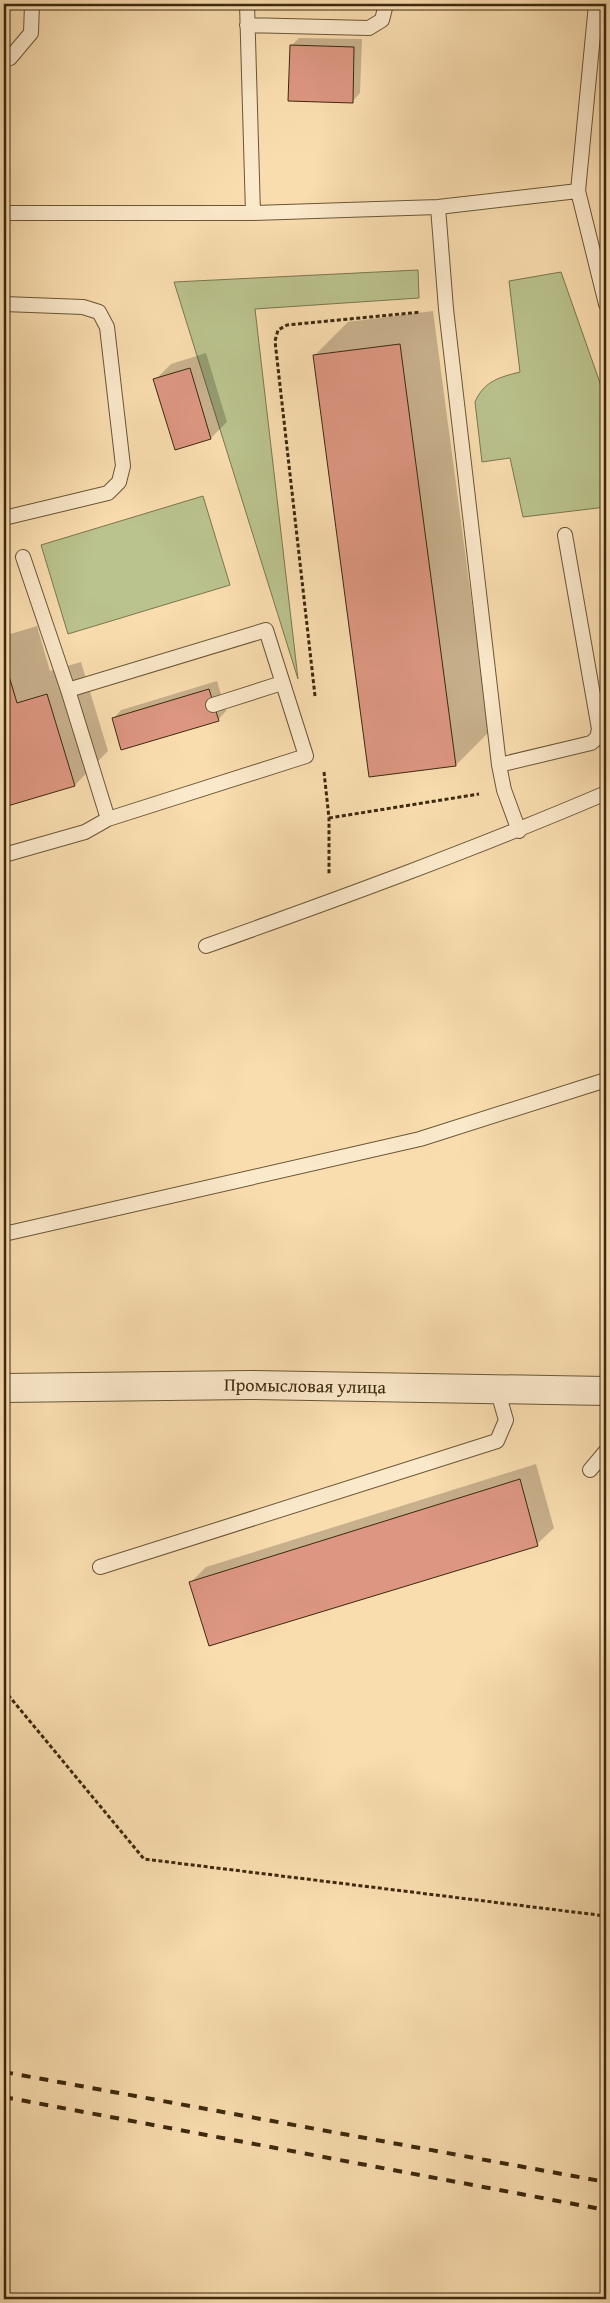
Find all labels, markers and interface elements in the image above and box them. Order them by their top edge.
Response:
street label: Промысловая улица [224,1371,387,1400]

